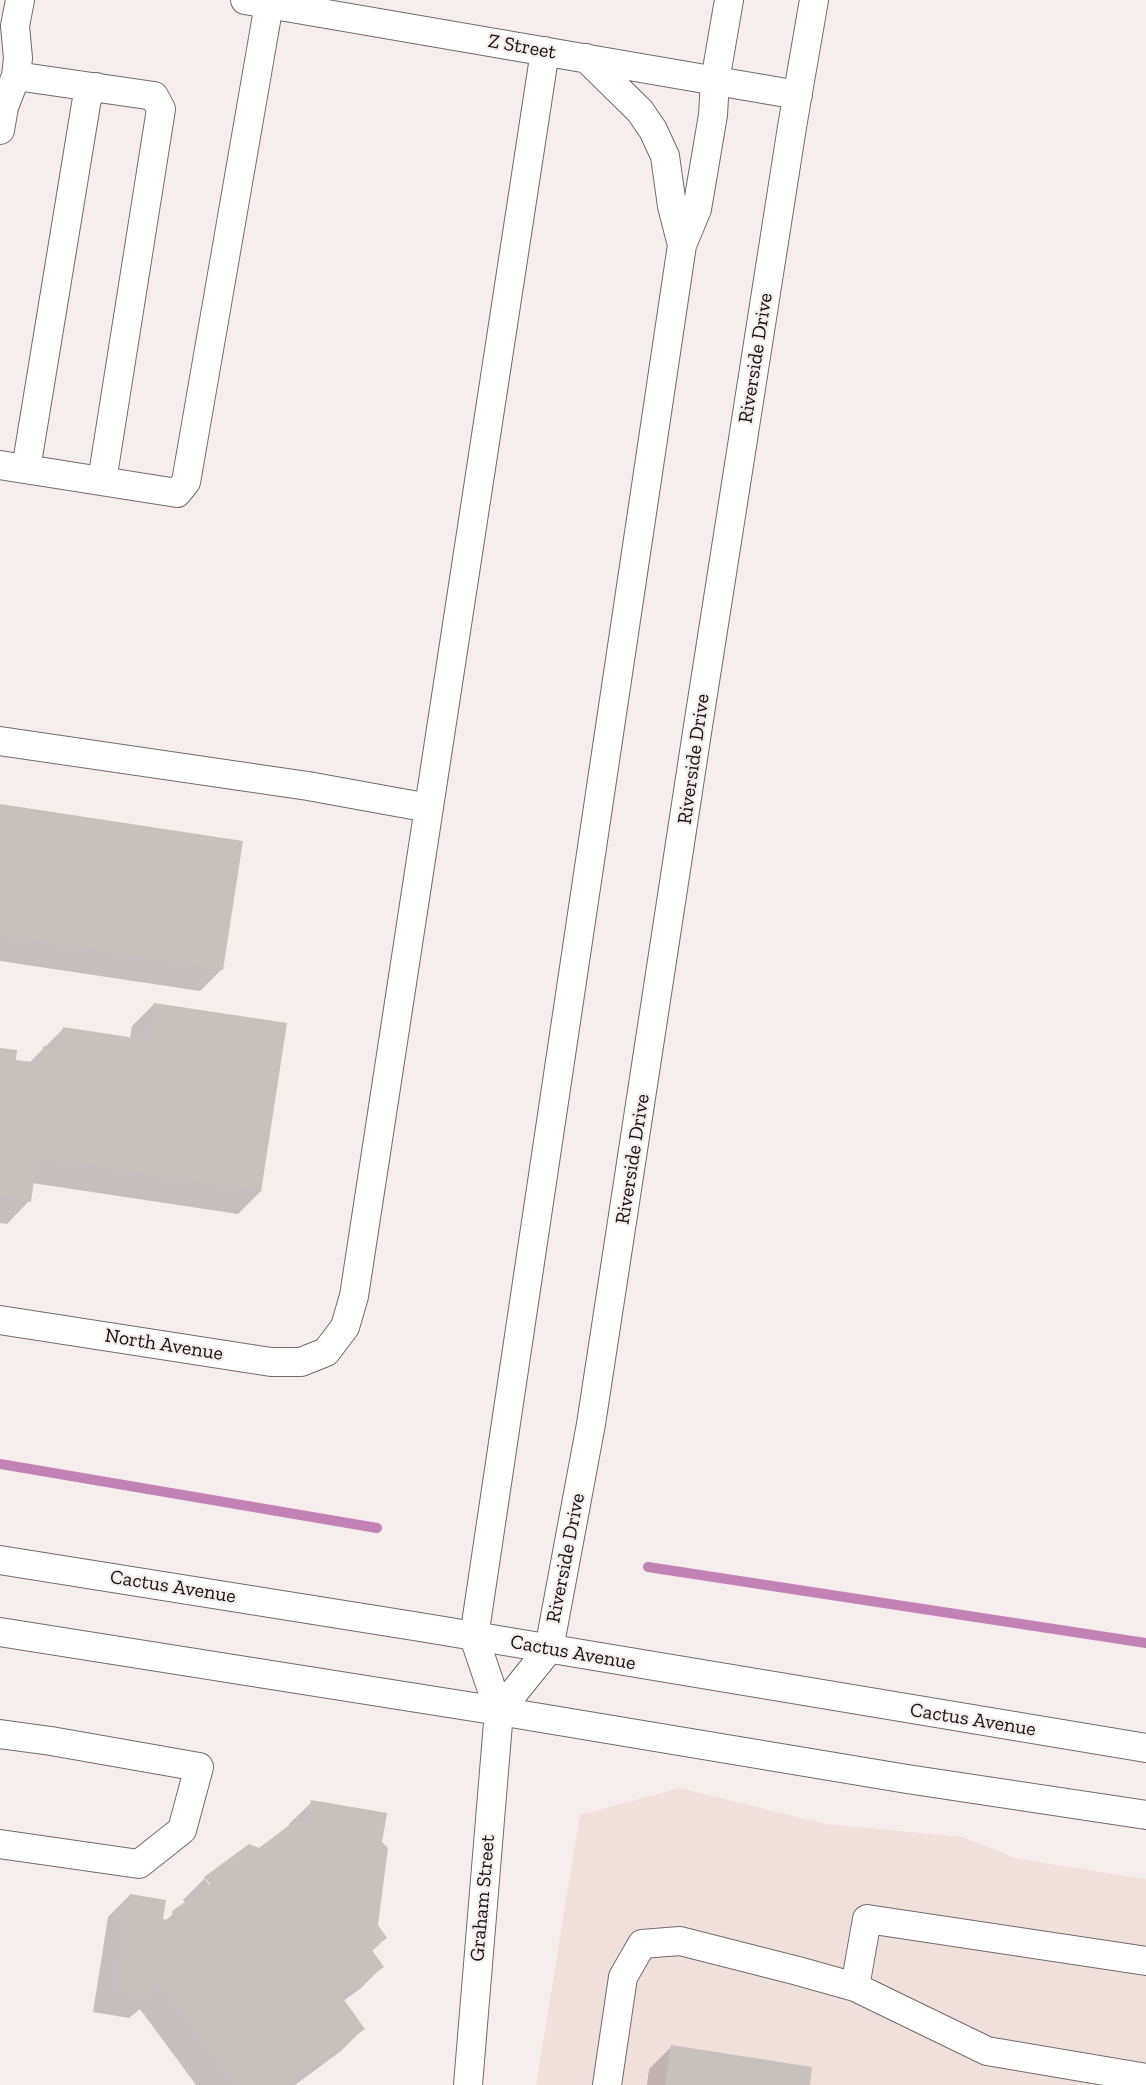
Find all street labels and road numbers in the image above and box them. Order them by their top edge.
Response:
street label: Z Street [486,29,558,65]
street label: Riverside Drive [734,291,778,425]
street label: Riverside Drive [673,692,715,826]
street label: Riverside Drive [611,1092,655,1226]
street label: North Avenue [103,1324,225,1366]
street label: Riverside Drive [542,1491,590,1625]
street label: Cactus Avenue [108,1565,238,1609]
street label: Cactus Avenue [508,1630,638,1676]
street label: Cactus Avenue [908,1698,1038,1742]
street label: Graham Street [466,1834,500,1962]

